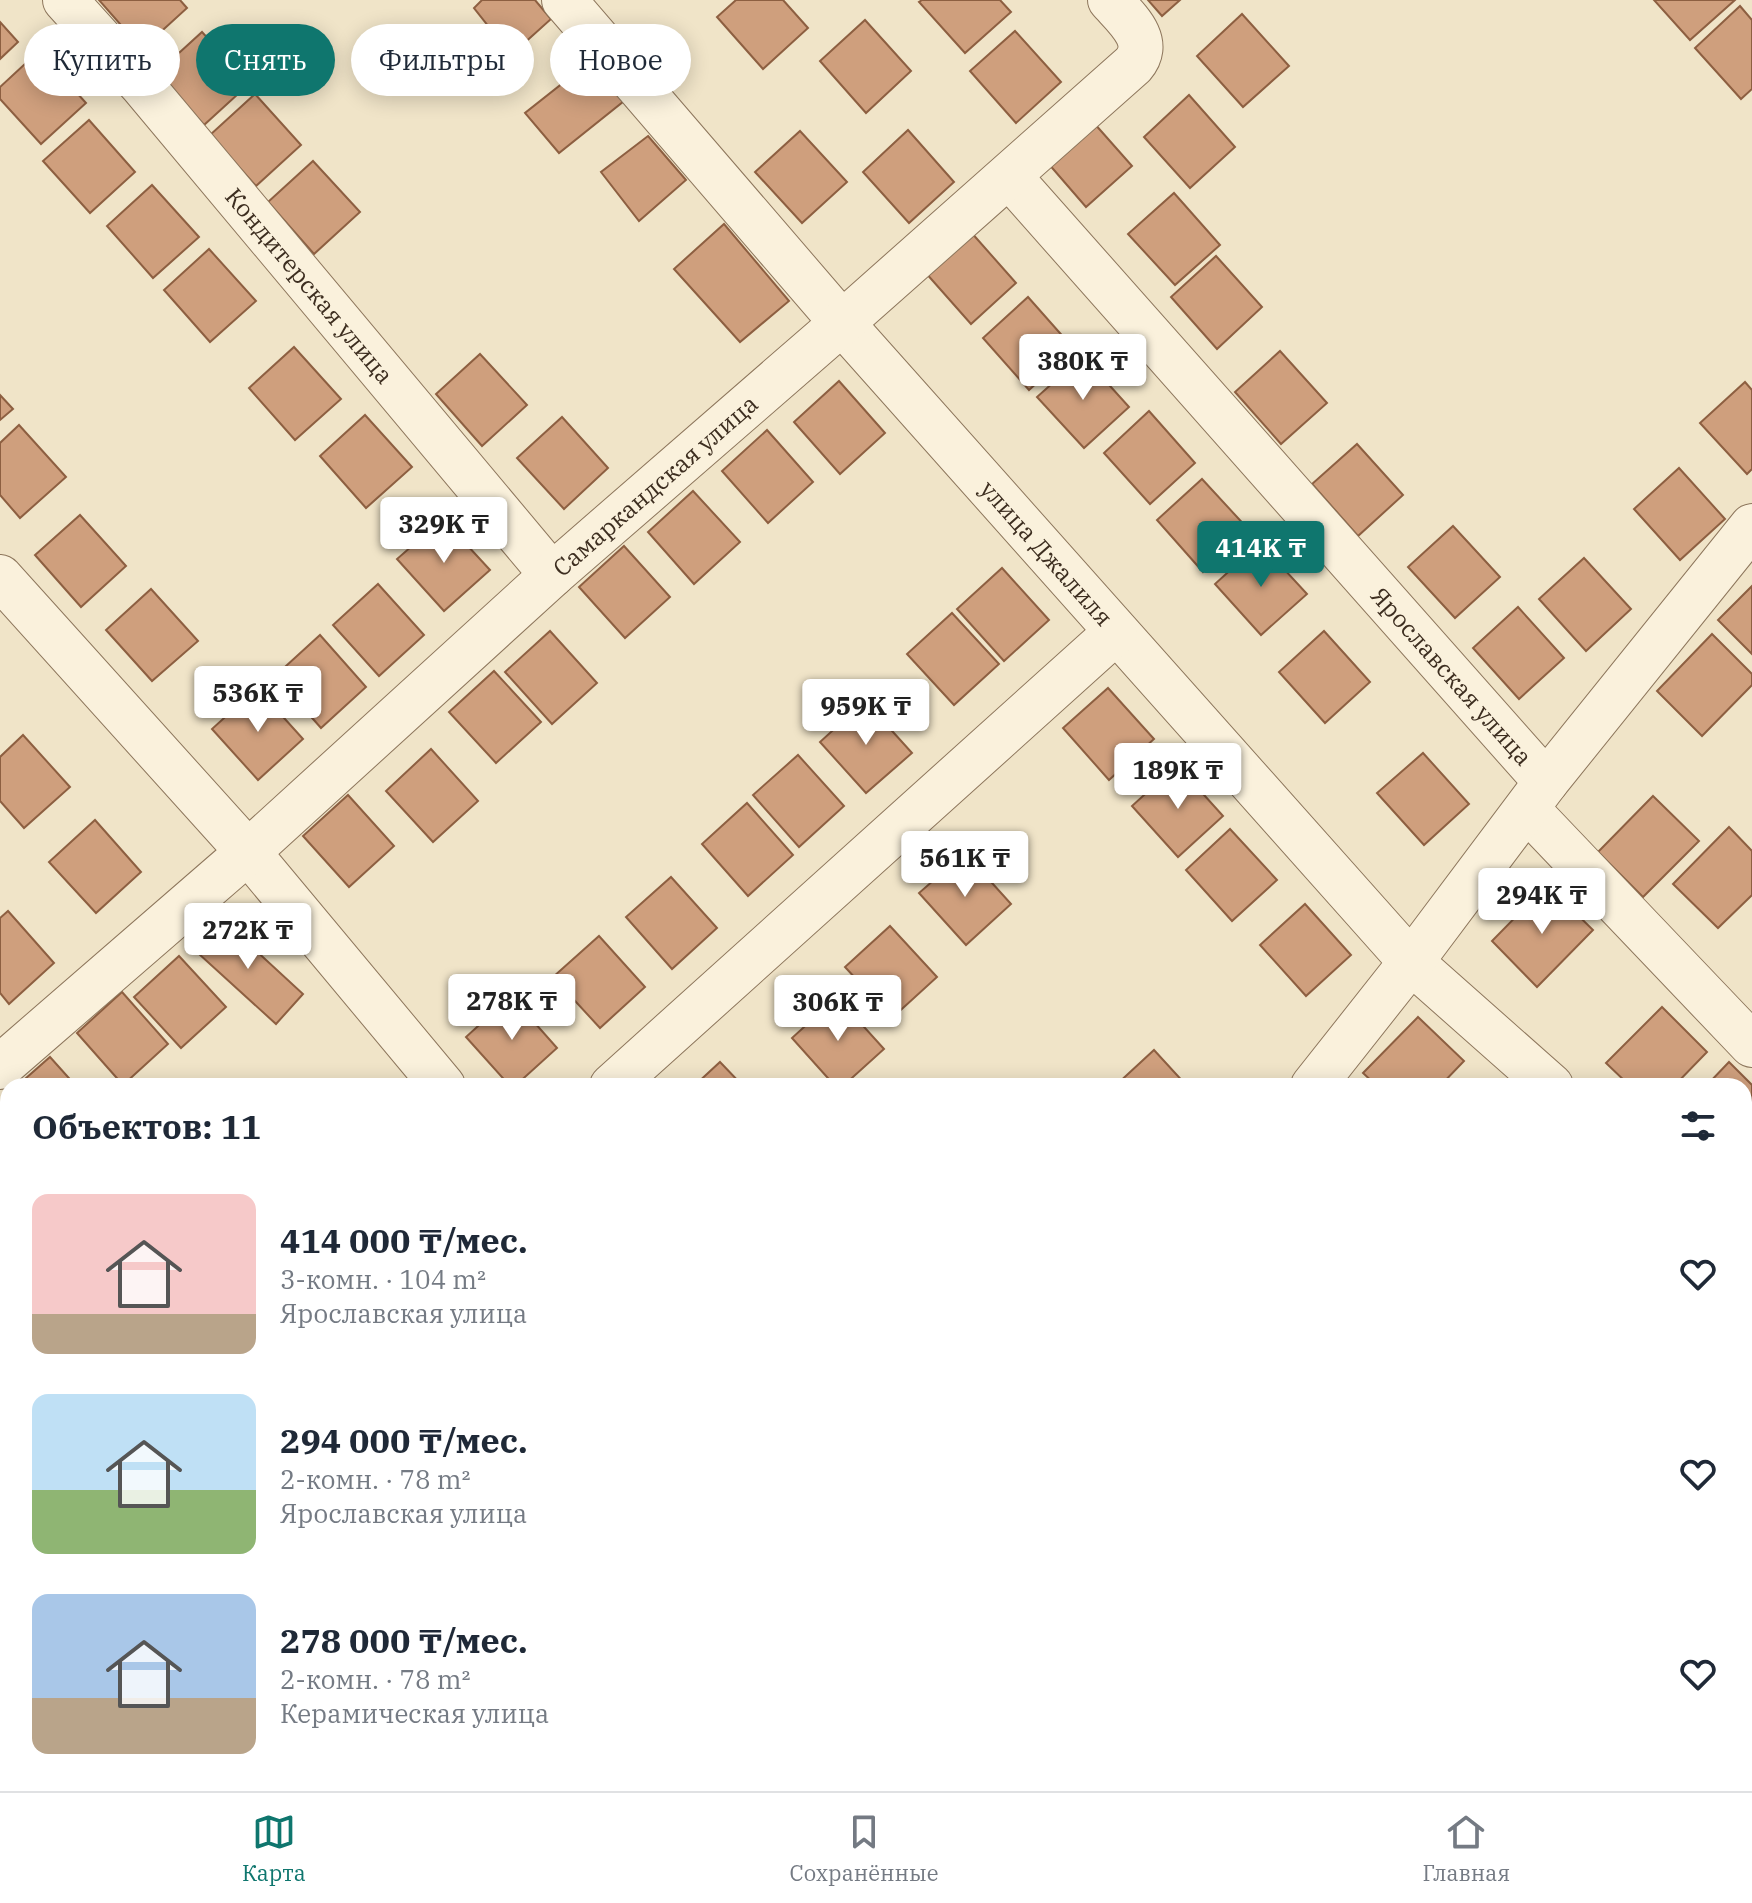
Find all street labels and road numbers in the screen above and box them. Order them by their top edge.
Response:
street label: Кондитерская улица [218,181,401,390]
street label: Самаркандская улица [546,388,764,583]
street label: улица Джалиля [973,473,1120,632]
street label: Ярославская улица [1364,580,1540,772]

